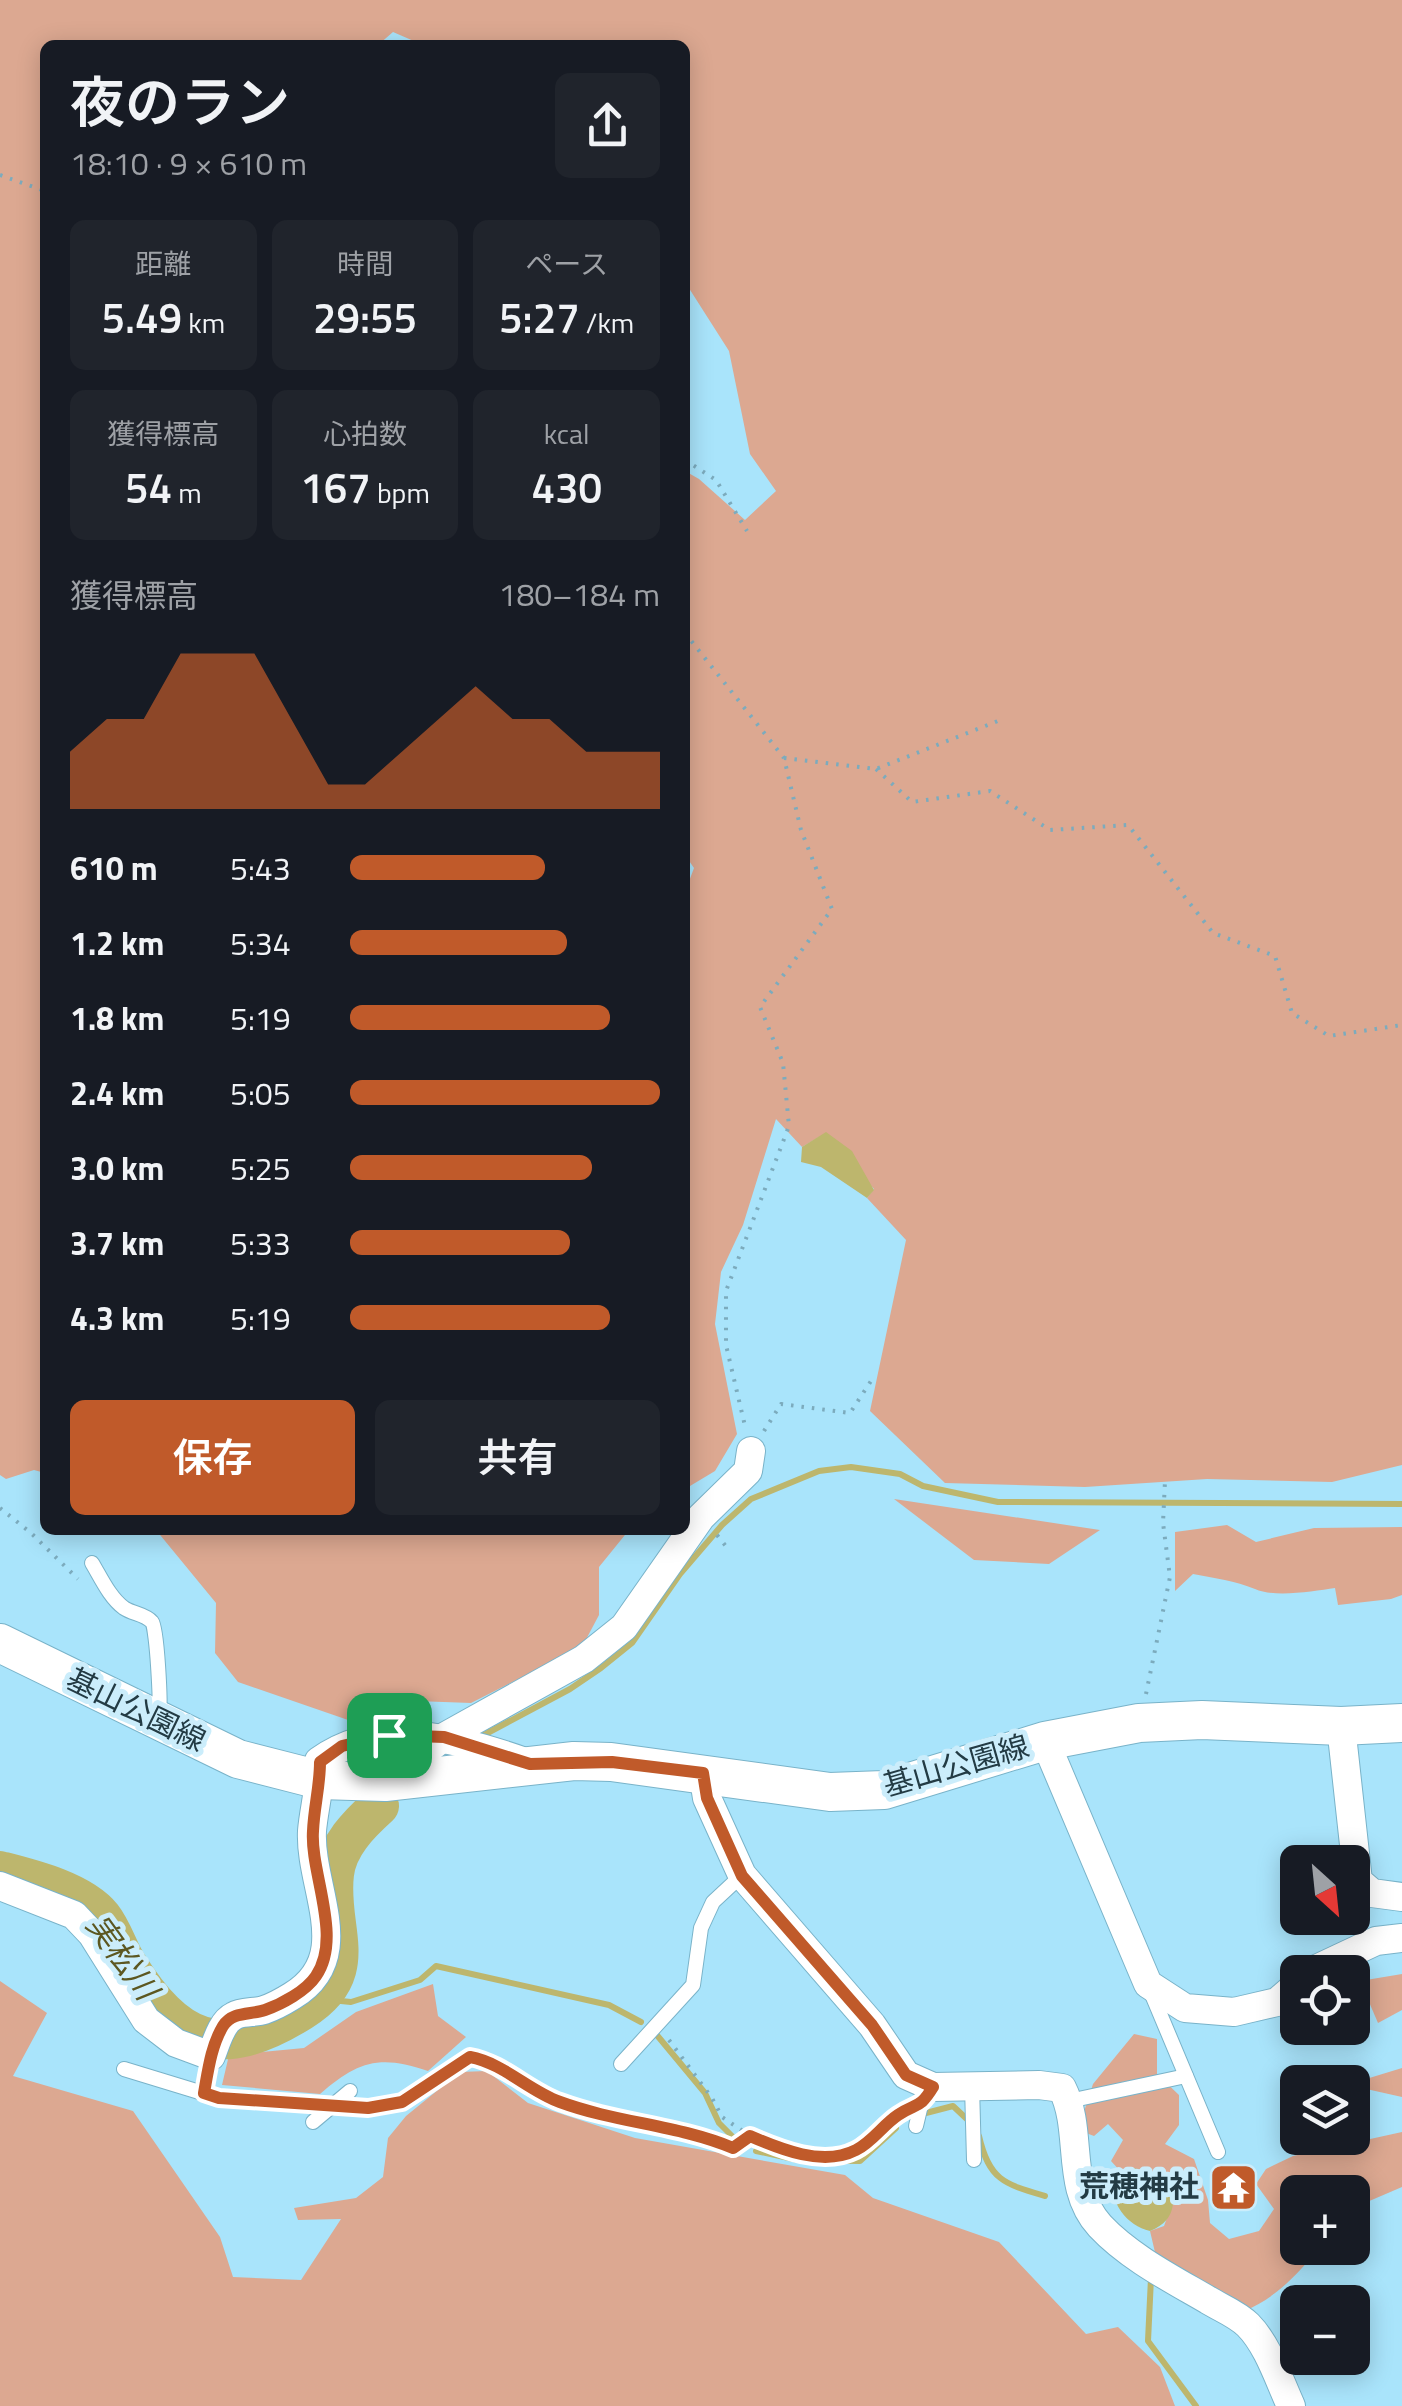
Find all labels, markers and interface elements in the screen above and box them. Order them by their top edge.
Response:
text: 夜のラン [70,60,290,143]
button: share [555,73,660,178]
text: 18:10 · 9 × 610 m [70,139,307,187]
text: 距離 [135,242,191,285]
text: 時間 [337,242,393,285]
text: ペース [525,242,608,285]
text: 5.49 [102,285,182,349]
text: 29:55 [313,285,417,349]
text: 5:27 [499,285,580,349]
text: km [182,301,225,344]
text: /km [580,301,634,344]
text: 獲得標高 [107,412,219,455]
text: 心拍数 [323,412,407,455]
text: kcal [544,412,590,455]
text: 54 [125,455,172,519]
text: 167 [300,455,371,519]
text: 430 [531,455,602,519]
text: m [172,471,202,514]
text: bpm [371,471,430,514]
text: 180–184 m [498,570,660,618]
text: 獲得標高 [70,571,198,619]
text: 610 m [70,844,158,892]
text: 5:43 [230,844,291,892]
text: 1.2 km [70,919,164,967]
text: 5:34 [230,919,291,967]
text: 1.8 km [70,994,164,1042]
text: 5:19 [230,994,291,1042]
text: 2.4 km [70,1069,164,1117]
text: 5:05 [230,1069,291,1117]
text: 3.0 km [70,1144,164,1192]
text: 5:25 [230,1144,291,1192]
text: 3.7 km [70,1219,164,1267]
text: 5:33 [230,1219,291,1267]
text: 4.3 km [70,1294,164,1342]
text: 5:19 [230,1294,291,1342]
button: 保存 [70,1400,355,1515]
button: 共有 [375,1400,660,1515]
street label: 基山公園線 [59,1656,214,1763]
pin [347,1693,432,1778]
icon: arrive [362,1708,417,1763]
street label: 基山公園線 [877,1722,1034,1808]
north arrow [1280,1845,1370,1935]
map controls [1280,1845,1370,2375]
water label: 実松川 [75,1903,172,2012]
button: locate [1280,1955,1370,2045]
button: layers [1280,2065,1370,2155]
temple icon: 荒穂神社 [1208,2161,1260,2213]
place label: 荒穂神社 [1079,2163,1199,2209]
button: + [1280,2175,1370,2265]
button: − [1280,2285,1370,2375]

